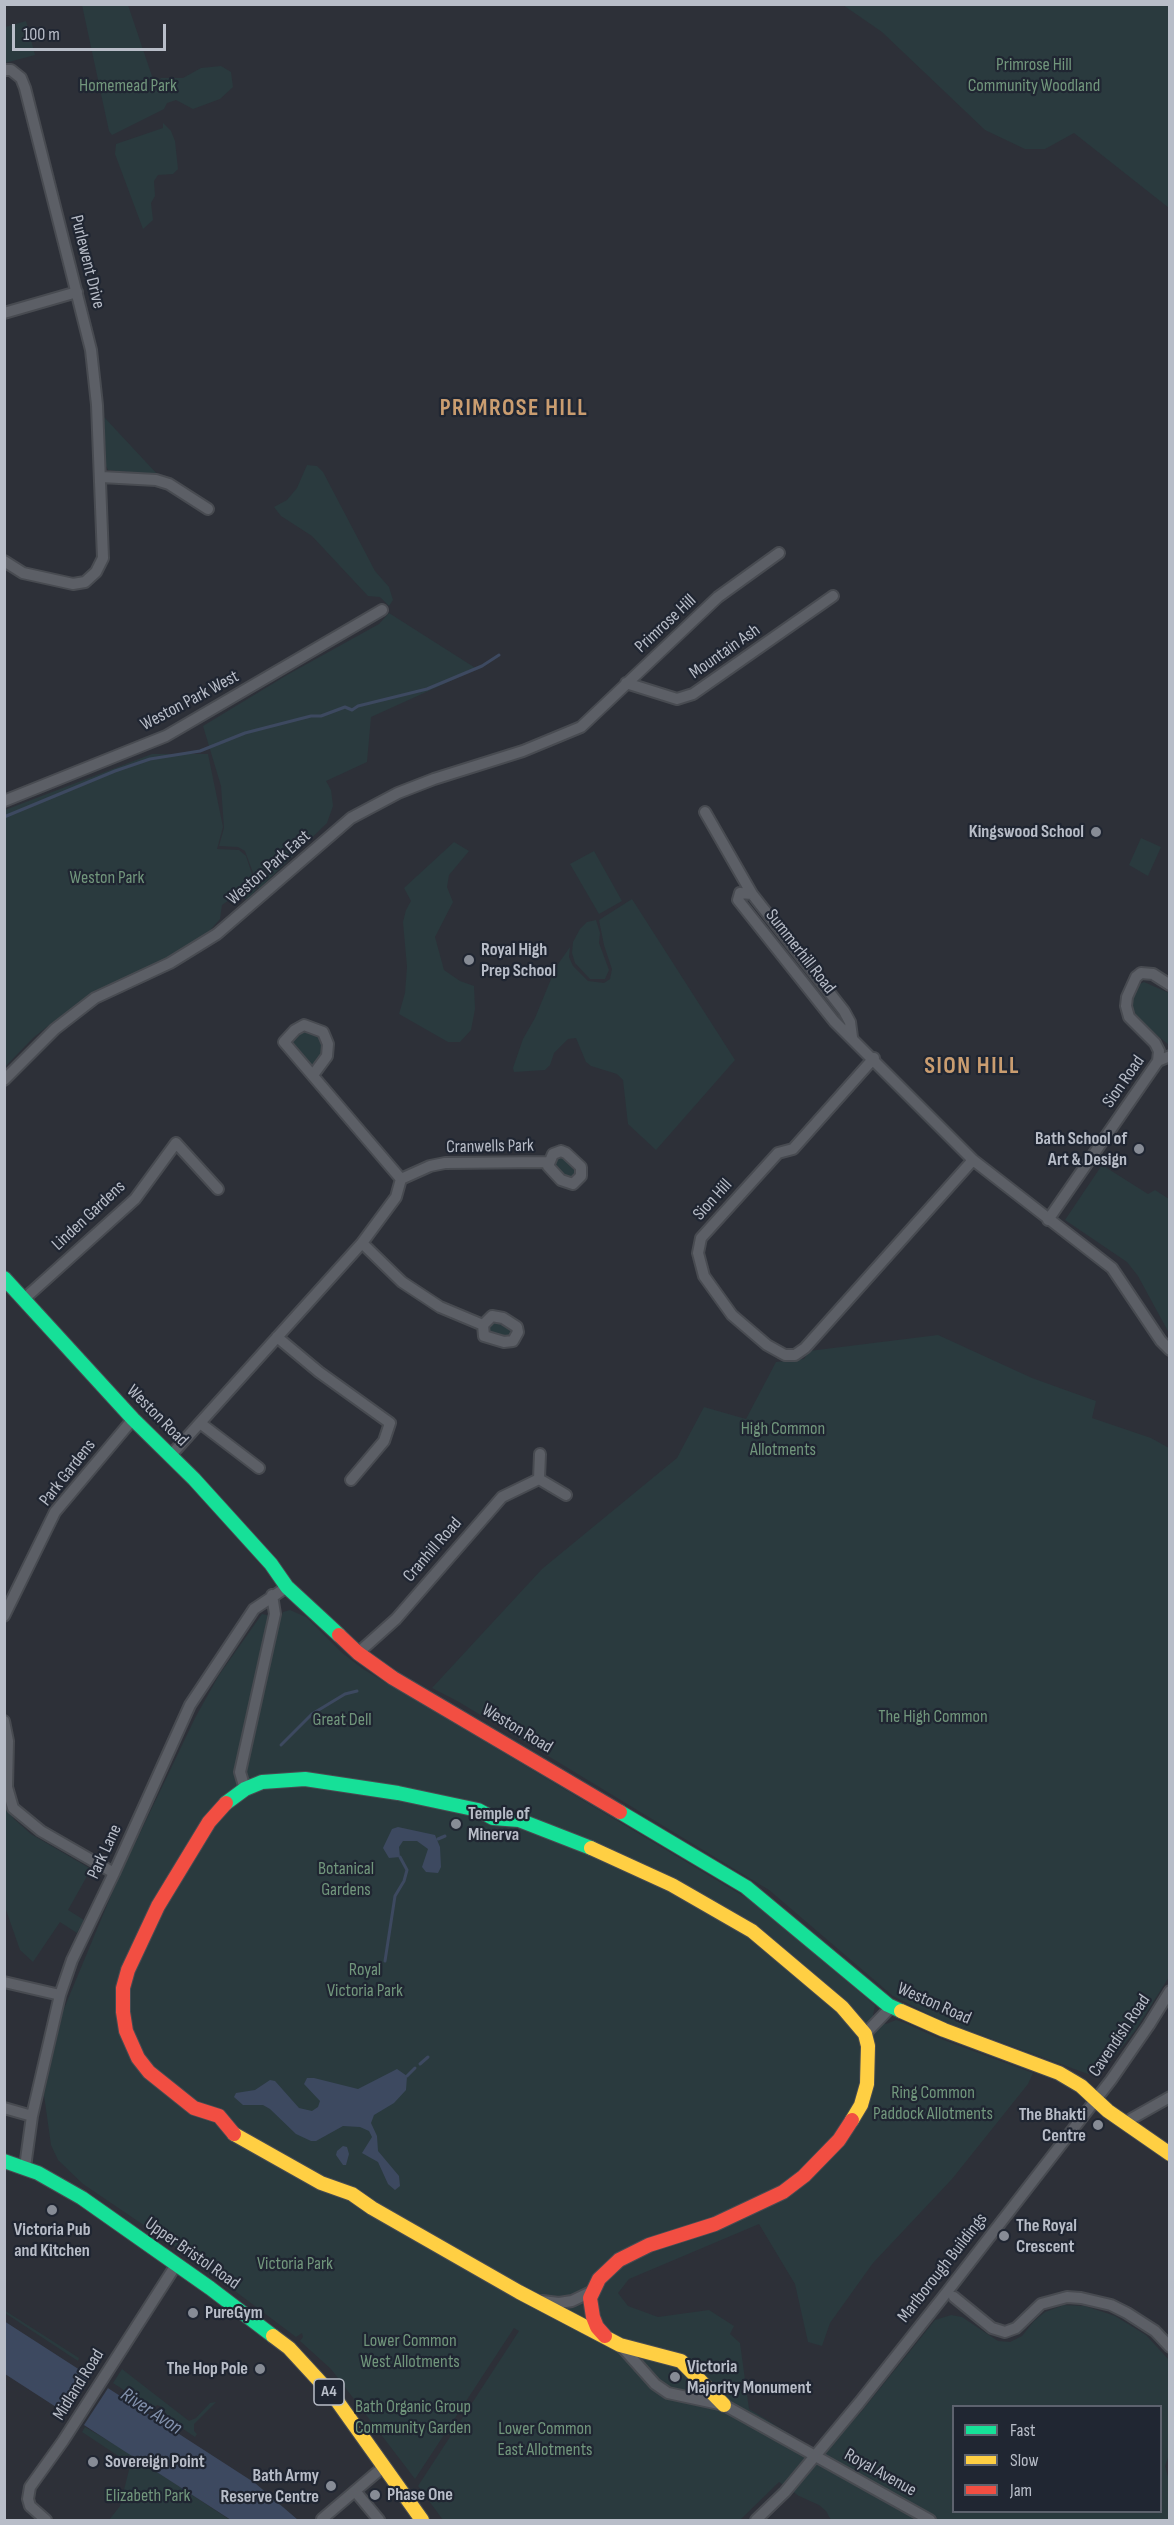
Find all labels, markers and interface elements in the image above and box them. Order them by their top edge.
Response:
scale bar [15,12,170,50]
text: 100 m [23,24,60,45]
park label: Primrose Hill Community Woodland [968,54,1100,97]
park label: Homemead Park [79,75,177,97]
street label: Purlewent Drive [65,213,109,311]
district label: PRIMROSE HILL [440,395,588,423]
street label: Primrose Hill [631,590,701,658]
street label: Mountain Ash [685,620,765,684]
street label: Weston Park West [137,666,243,736]
place label: Kingswood School [969,821,1084,843]
marker: Kingswood School [1089,825,1103,839]
street label: Weston Park East [223,826,315,910]
park label: Weston Park [70,867,144,889]
street label: Summerhill Road [760,905,840,999]
place label: Royal High Prep School [481,939,556,982]
marker: Royal High Prep School [462,953,476,967]
street label: Sion Road [1098,1052,1150,1112]
district label: SION HILL [924,1053,1020,1081]
place label: Bath School of Art & Design [1035,1128,1127,1170]
street label: Cranwells Park [446,1135,534,1159]
marker: Bath School of Art & Design [1132,1142,1146,1156]
street label: Sion Hill [689,1175,737,1225]
street label: Linden Gardens [48,1177,130,1255]
street label: Weston Road [122,1381,192,1451]
park label: High Common Allotments [741,1418,825,1460]
street label: Park Gardens [35,1435,101,1511]
street label: Cranhill Road [399,1513,467,1587]
street label: Weston Road [478,1700,556,1758]
park label: The High Common [878,1706,988,1728]
park label: Great Dell [312,1709,372,1731]
place label: Temple of Minerva [468,1803,530,1846]
marker: Temple of Minerva [449,1817,463,1831]
street label: Park Lane [83,1821,127,1883]
park label: Botanical Gardens [318,1858,374,1900]
park label: Royal Victoria Park [327,1959,403,2002]
street label: Weston Road [894,1978,974,2030]
street label: Cavendish Road [1085,1991,1155,2081]
park label: Ring Common Paddock Allotments [873,2082,993,2124]
place label: The Bhakti Centre [1019,2104,1086,2146]
marker: The Bhakti Centre [1091,2118,1105,2132]
marker: Victoria Pub and Kitchen [45,2203,59,2217]
street label: Marlborough Buildings [894,2209,992,2327]
street label: Upper Bristol Road [140,2213,244,2295]
place label: The Royal Crescent [1016,2215,1077,2258]
place label: Victoria Pub and Kitchen [14,2219,90,2262]
marker: The Royal Crescent [997,2229,1011,2243]
park label: Victoria Park [257,2253,333,2275]
place label: PureGym [205,2302,263,2324]
marker: PureGym [186,2306,200,2320]
park label: Lower Common West Allotments [360,2330,460,2372]
street label: Midland Road [49,2345,109,2425]
place label: Victoria Majority Monument [687,2356,812,2398]
place label: The Hop Pole [166,2358,248,2380]
marker: The Hop Pole [253,2362,267,2376]
marker: Victoria Majority Monument [668,2370,682,2384]
road number: A4 [314,2379,344,2405]
water label: River Avon [116,2383,186,2441]
park label: Bath Organic Group Community Garden [355,2396,471,2438]
legend [952,2405,1162,2513]
park label: Lower Common East Allotments [498,2418,592,2460]
text: Fast [1010,2420,1035,2441]
street label: Royal Avenue [840,2444,920,2502]
text: Slow [1010,2450,1039,2471]
place label: Sovereign Point [105,2451,205,2473]
marker: Sovereign Point [86,2455,100,2469]
place label: Bath Army Reserve Centre [221,2465,319,2508]
marker: Bath Army Reserve Centre [324,2479,338,2493]
text: Jam [1010,2480,1032,2501]
place label: Phase One [387,2484,453,2506]
park label: Elizabeth Park [106,2485,190,2507]
marker: Phase One [368,2488,382,2502]

